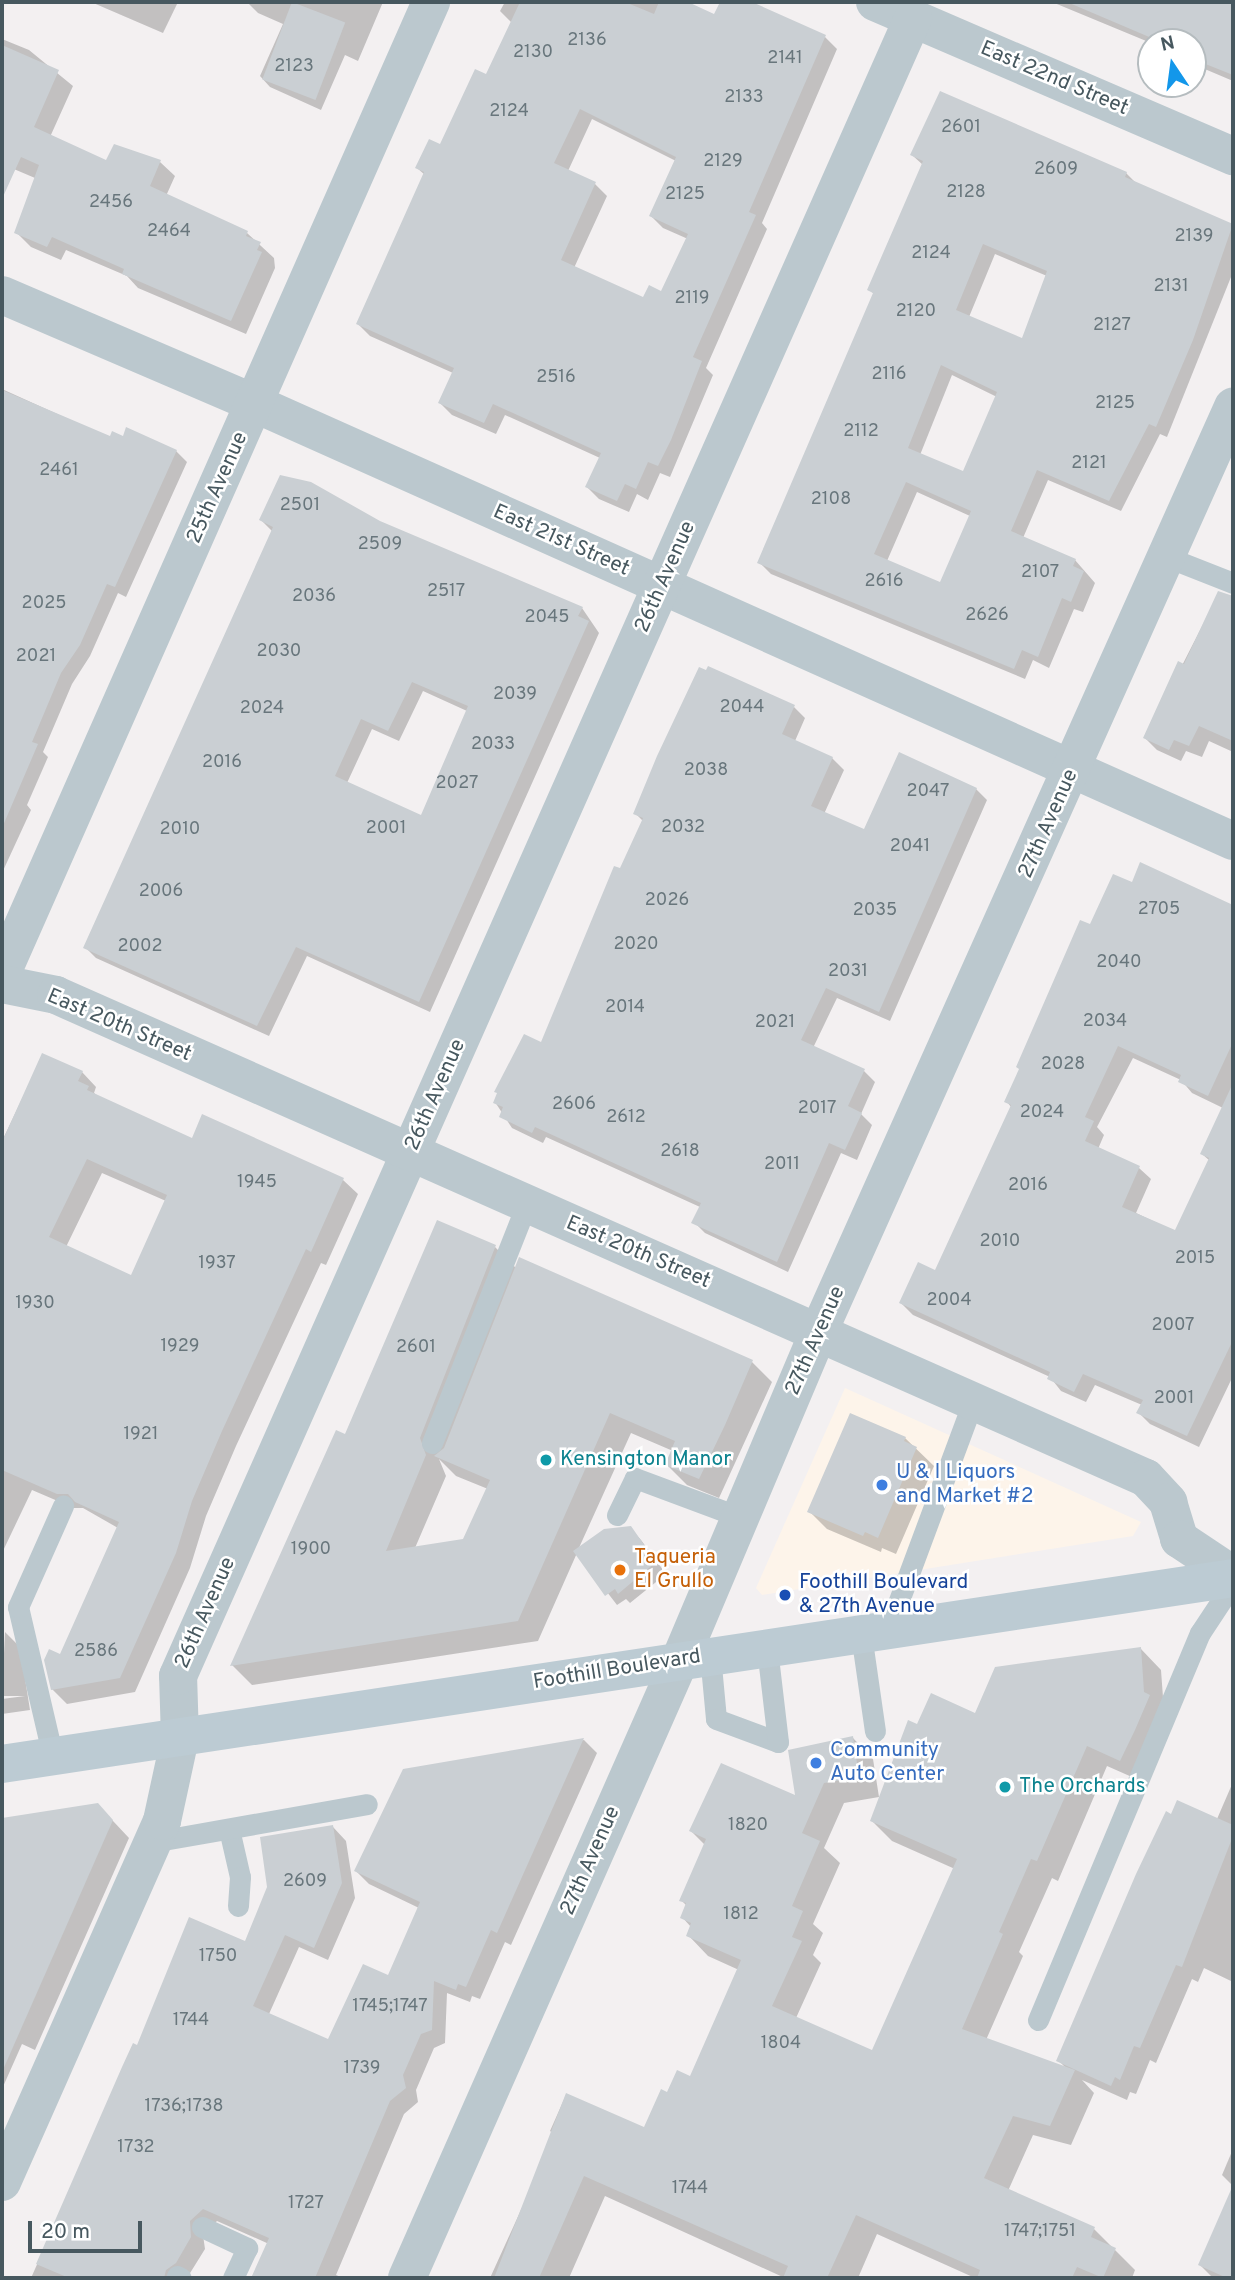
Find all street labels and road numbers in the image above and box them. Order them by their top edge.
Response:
street label: East 22nd Street [976,36,1132,122]
street label: 25th Avenue [182,428,254,548]
street label: East 21st Street [489,500,633,582]
street label: 26th Avenue [630,517,702,637]
street label: 27th Avenue [1014,765,1084,883]
street label: East 20th Street [43,984,195,1068]
street label: 26th Avenue [400,1035,472,1155]
street label: East 20th Street [562,1211,714,1295]
street label: 27th Avenue [781,1282,851,1400]
street label: 26th Avenue [170,1553,242,1673]
street label: Foothill Boulevard [531,1644,703,1696]
street label: 27th Avenue [556,1802,626,1920]

